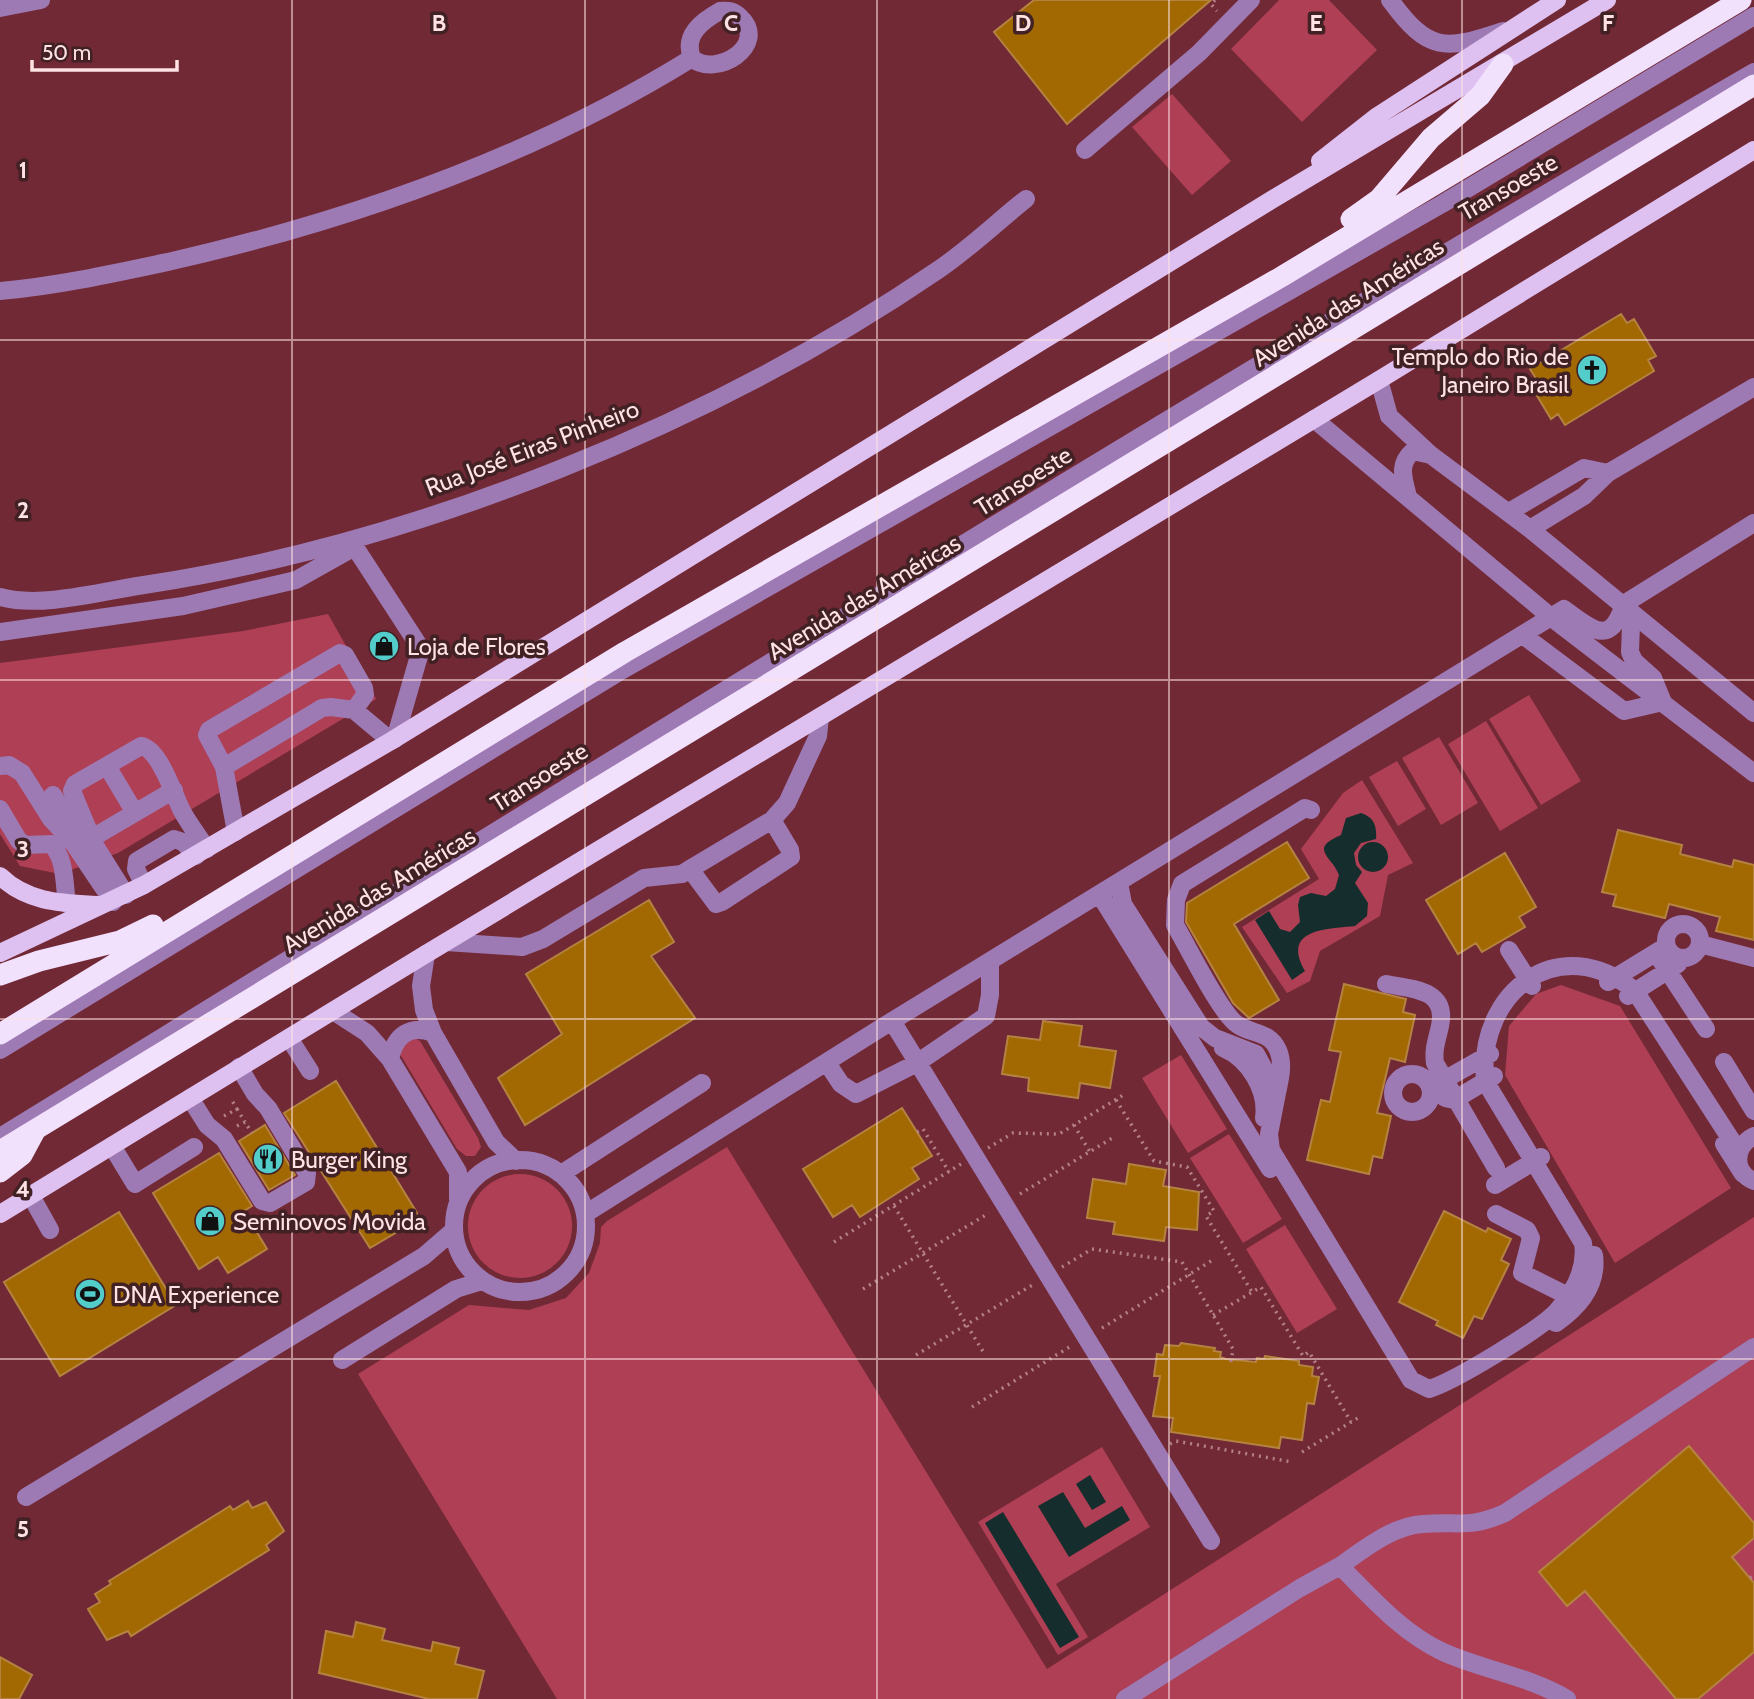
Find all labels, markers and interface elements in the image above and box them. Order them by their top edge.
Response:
text: B [432,9,446,37]
text: C [724,9,738,37]
text: D [1015,9,1031,37]
text: E [1309,9,1323,37]
text: F [1602,9,1614,37]
scale bar [32,28,177,72]
text: 50 m [42,40,91,65]
street label: Transoeste [1454,147,1562,227]
text: 1 [19,156,27,184]
street label: Avenida das Américas [1247,231,1449,373]
place label: Templo do Rio de Janeiro Brasil [1392,342,1569,399]
church icon: Templo do Rio de Janeiro Brasil [1575,353,1609,387]
street label: Rua José Eiras Pinheiro [421,394,643,502]
street label: Transoeste [969,440,1077,522]
text: 2 [17,496,29,524]
street label: Avenida das Américas [762,528,966,666]
shop icon: Loja de Flores [367,629,401,663]
place label: Loja de Flores [407,632,546,661]
street label: Transoeste [485,736,593,818]
street label: Avenida das Américas [277,821,481,959]
text: 3 [17,835,29,863]
restaurant icon: Burger King [251,1142,285,1176]
place label: Burger King [291,1145,408,1174]
text: 4 [16,1175,30,1203]
shop icon: Seminovos Movida [193,1204,227,1238]
place label: Seminovos Movida [233,1207,426,1236]
sports icon: DNA Experience [73,1277,107,1311]
place label: DNA Experience [113,1280,279,1309]
text: 5 [17,1515,29,1543]

